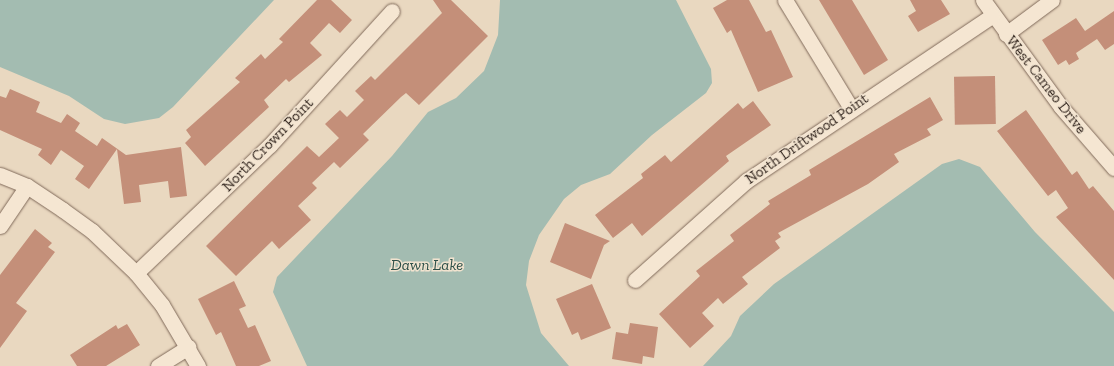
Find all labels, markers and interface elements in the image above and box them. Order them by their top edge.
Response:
street label: West Cameo Drive [1002,32,1090,138]
street label: North Driftwood Point [742,90,872,188]
street label: North Crown Point [219,94,317,196]
water label: Dawn Lake [391,255,463,275]

